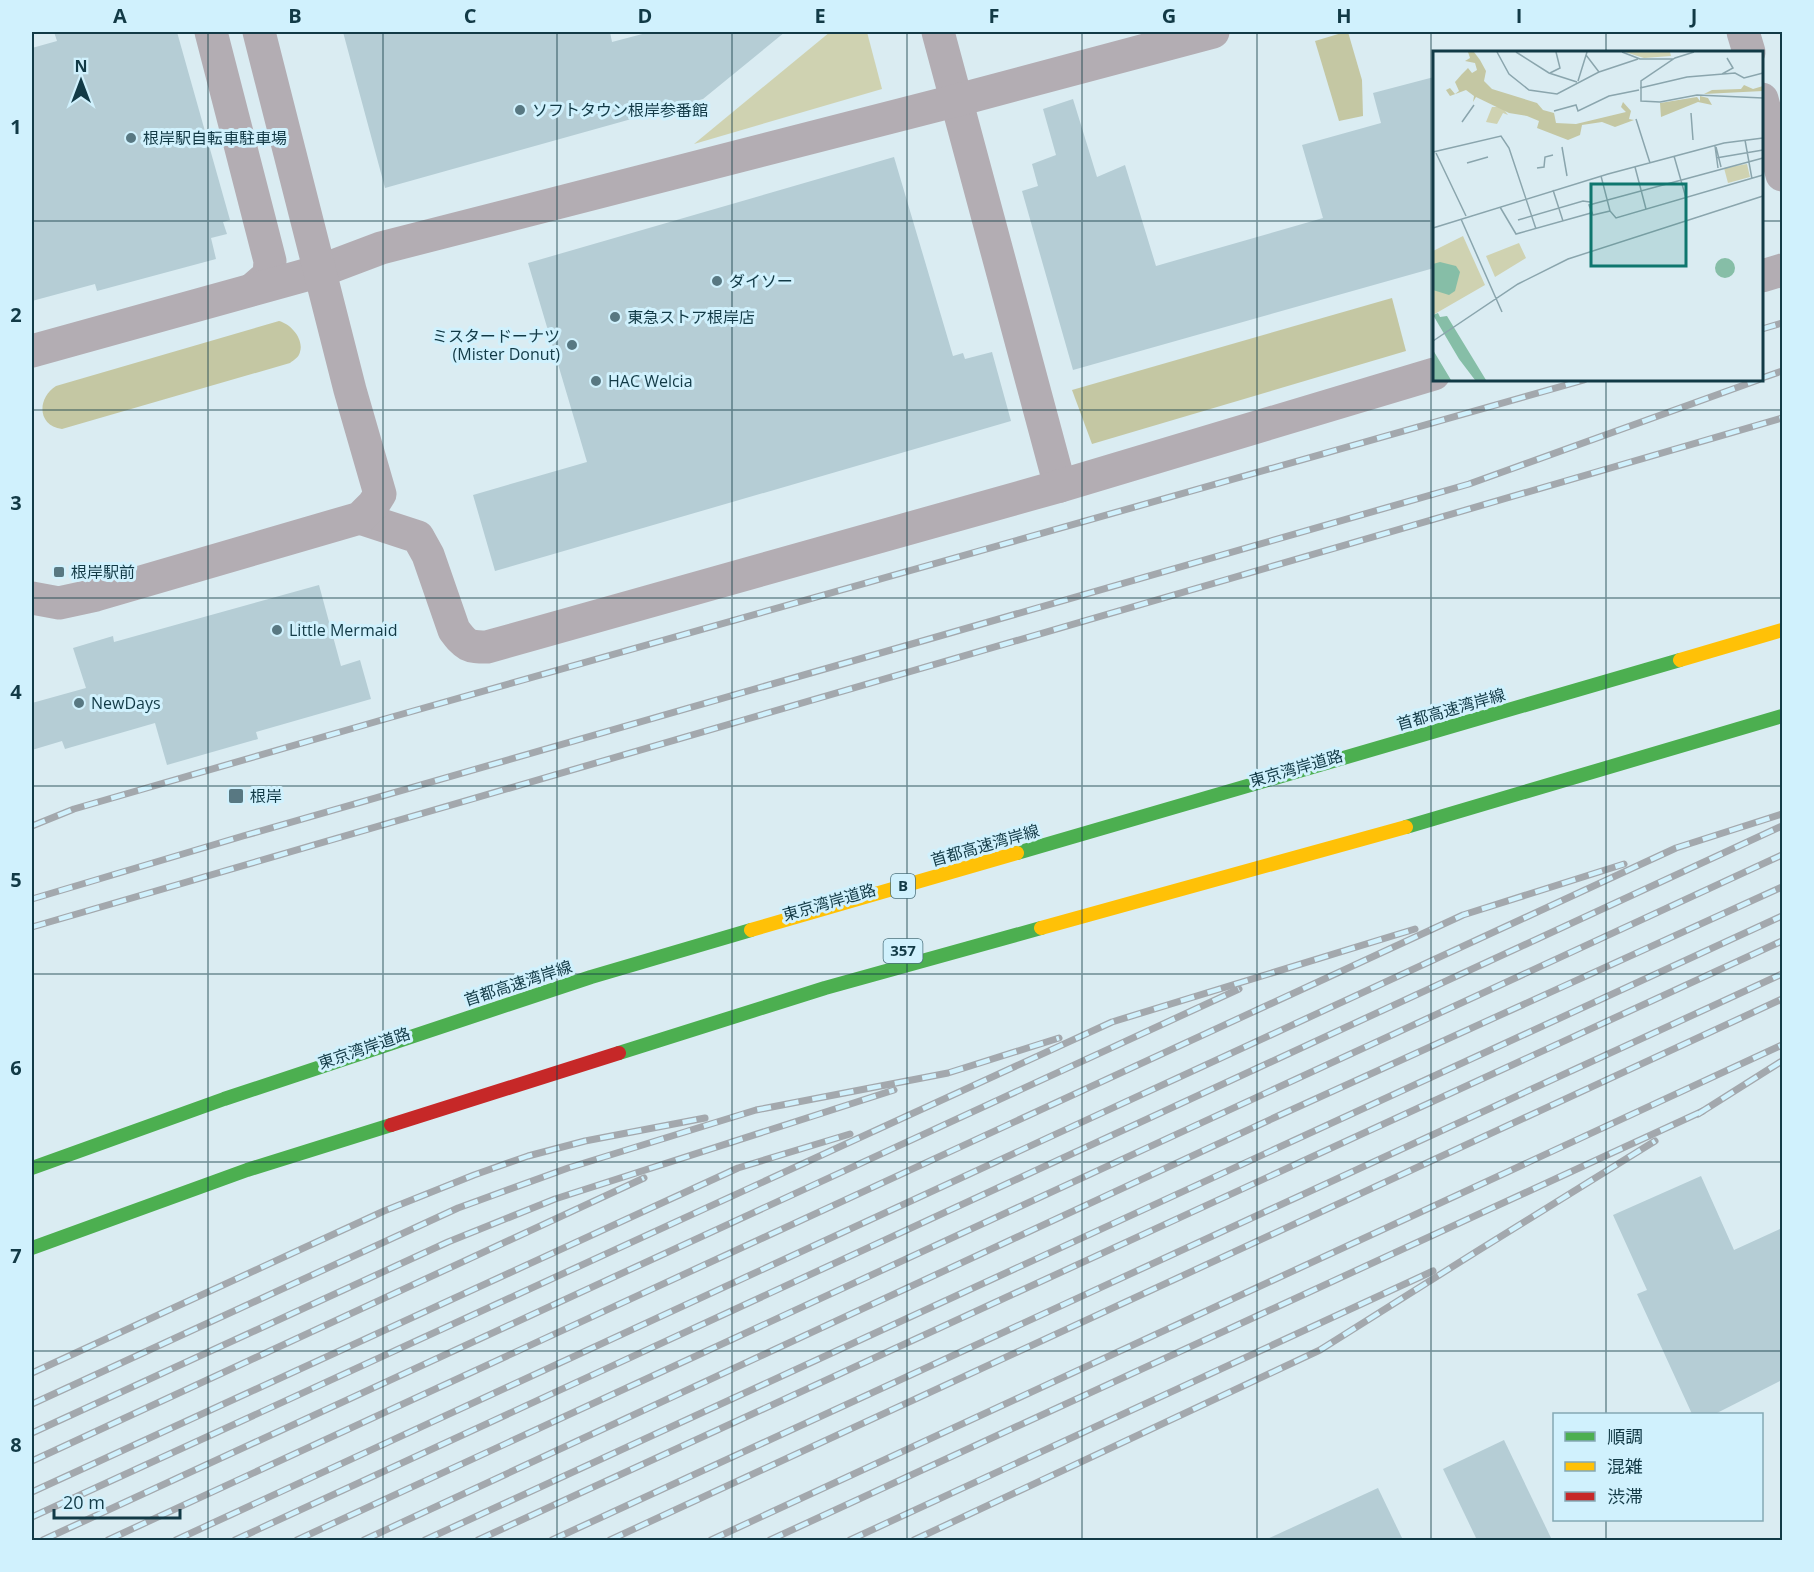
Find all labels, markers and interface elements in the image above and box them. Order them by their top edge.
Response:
text: A [113,2,127,29]
text: B [288,2,302,29]
text: C [464,2,477,29]
text: D [638,2,652,29]
text: E [814,2,826,29]
text: F [989,2,999,29]
text: G [1162,2,1176,29]
text: H [1336,2,1352,29]
text: I [1516,2,1522,29]
text: J [1689,2,1697,29]
north arrow [51,51,111,111]
inset map [1433,51,1763,381]
text: N [74,55,88,77]
place label: ソフトタウン根岸参番館 [532,99,708,121]
marker: ソフトタウン根岸参番館 [513,103,527,117]
text: 1 [10,113,22,140]
place label: 根岸駅自転車駐車場 [143,127,287,149]
marker: 根岸駅自転車駐車場 [124,131,138,145]
place label: ダイソー [729,270,793,292]
marker: ダイソー [710,274,724,288]
text: 2 [10,301,22,328]
place label: 東急ストア根岸店 [627,306,755,328]
marker: 東急ストア根岸店 [608,310,622,324]
place label: ミスタードーナツ (Mister Donut) [432,325,560,365]
marker: ミスタードーナツ (Mister Donut) [565,338,579,352]
place label: HAC Welcia [608,370,693,392]
marker: HAC Welcia [589,374,603,388]
text: 3 [10,489,22,516]
place label: 根岸駅前 [71,561,135,583]
marker: 根岸駅前 [52,565,66,579]
place label: Little Mermaid [289,619,397,641]
marker: Little Mermaid [270,623,284,637]
text: 4 [10,678,22,705]
street label: 首都高速湾岸線 [1394,683,1508,735]
place label: NewDays [91,692,161,714]
marker: NewDays [72,696,86,710]
street label: 東京湾岸道路 [1247,744,1345,792]
place label: 根岸 [250,785,282,807]
marker: 根岸 [227,787,245,805]
street label: 首都高速湾岸線 [928,819,1042,871]
text: 5 [10,866,22,893]
road number: B [891,874,915,898]
street label: 東京湾岸道路 [780,878,878,926]
road number: 357 [884,939,922,963]
street label: 首都高速湾岸線 [461,955,575,1011]
street label: 東京湾岸道路 [315,1022,413,1074]
text: 6 [10,1054,22,1081]
text: 7 [10,1242,22,1269]
legend [1553,1413,1763,1521]
text: 順調 [1607,1424,1643,1448]
text: 8 [10,1431,22,1458]
text: 混雑 [1607,1454,1643,1478]
scale bar [54,1482,180,1520]
text: 渋滞 [1607,1484,1643,1508]
text: 20 m [63,1490,105,1514]

